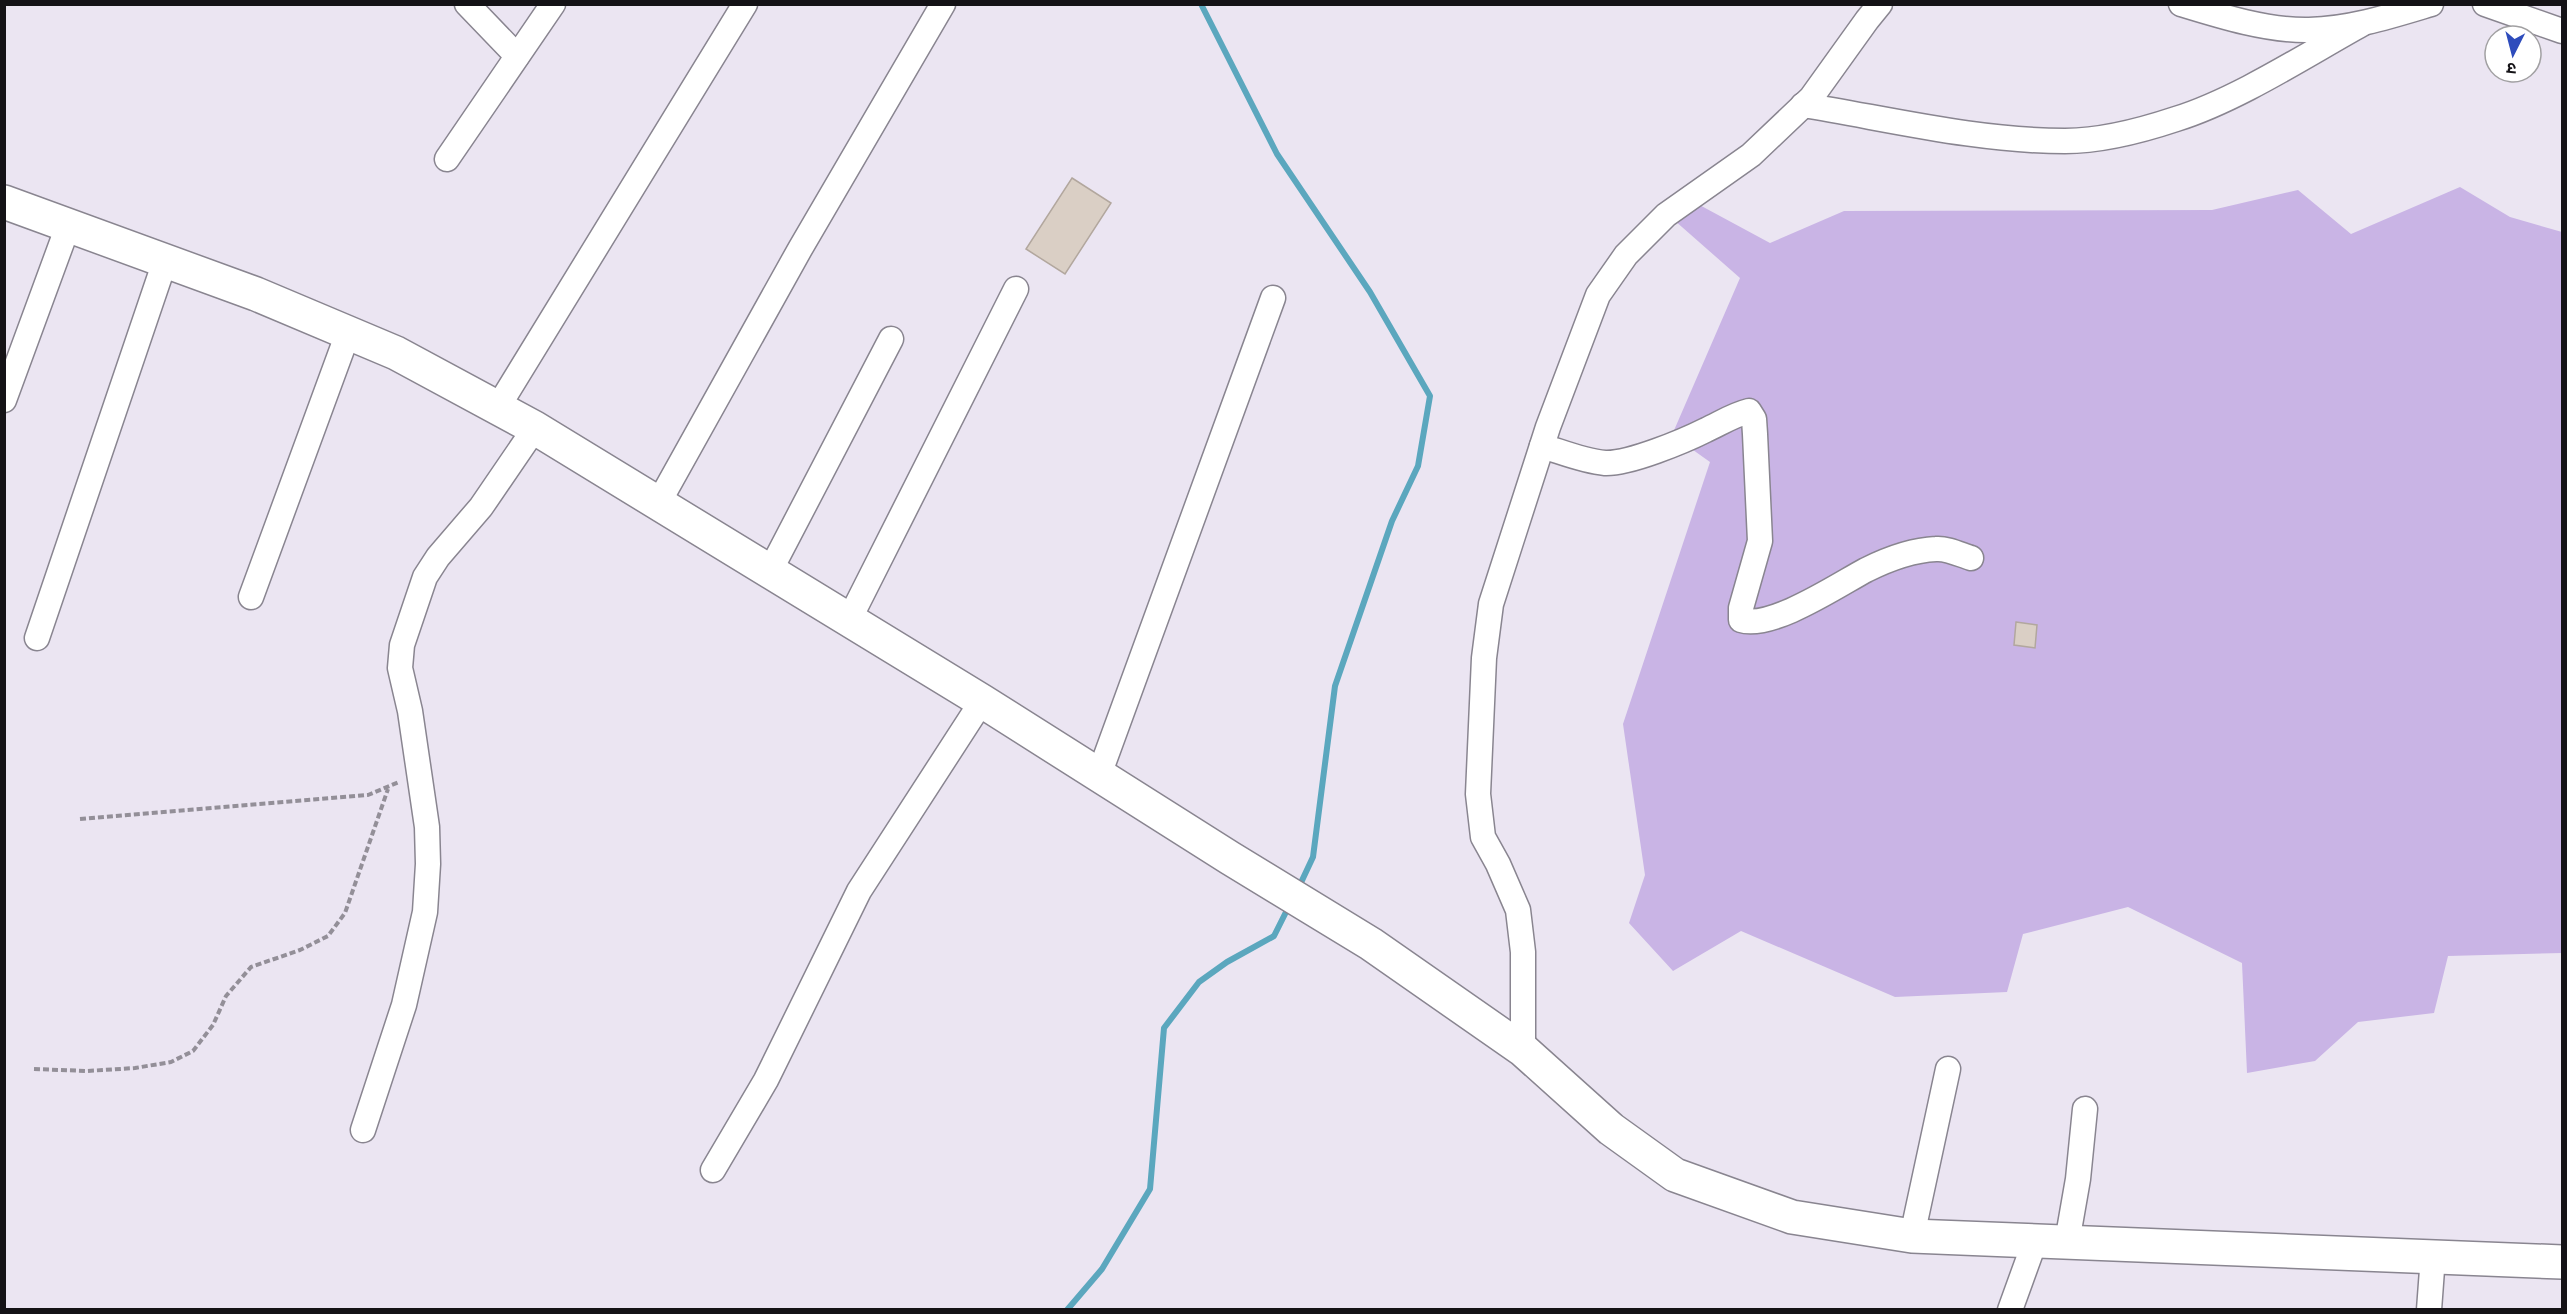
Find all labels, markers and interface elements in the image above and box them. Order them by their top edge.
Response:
north arrow [2483,24,2543,84]
text: उ [2505,57,2517,79]

